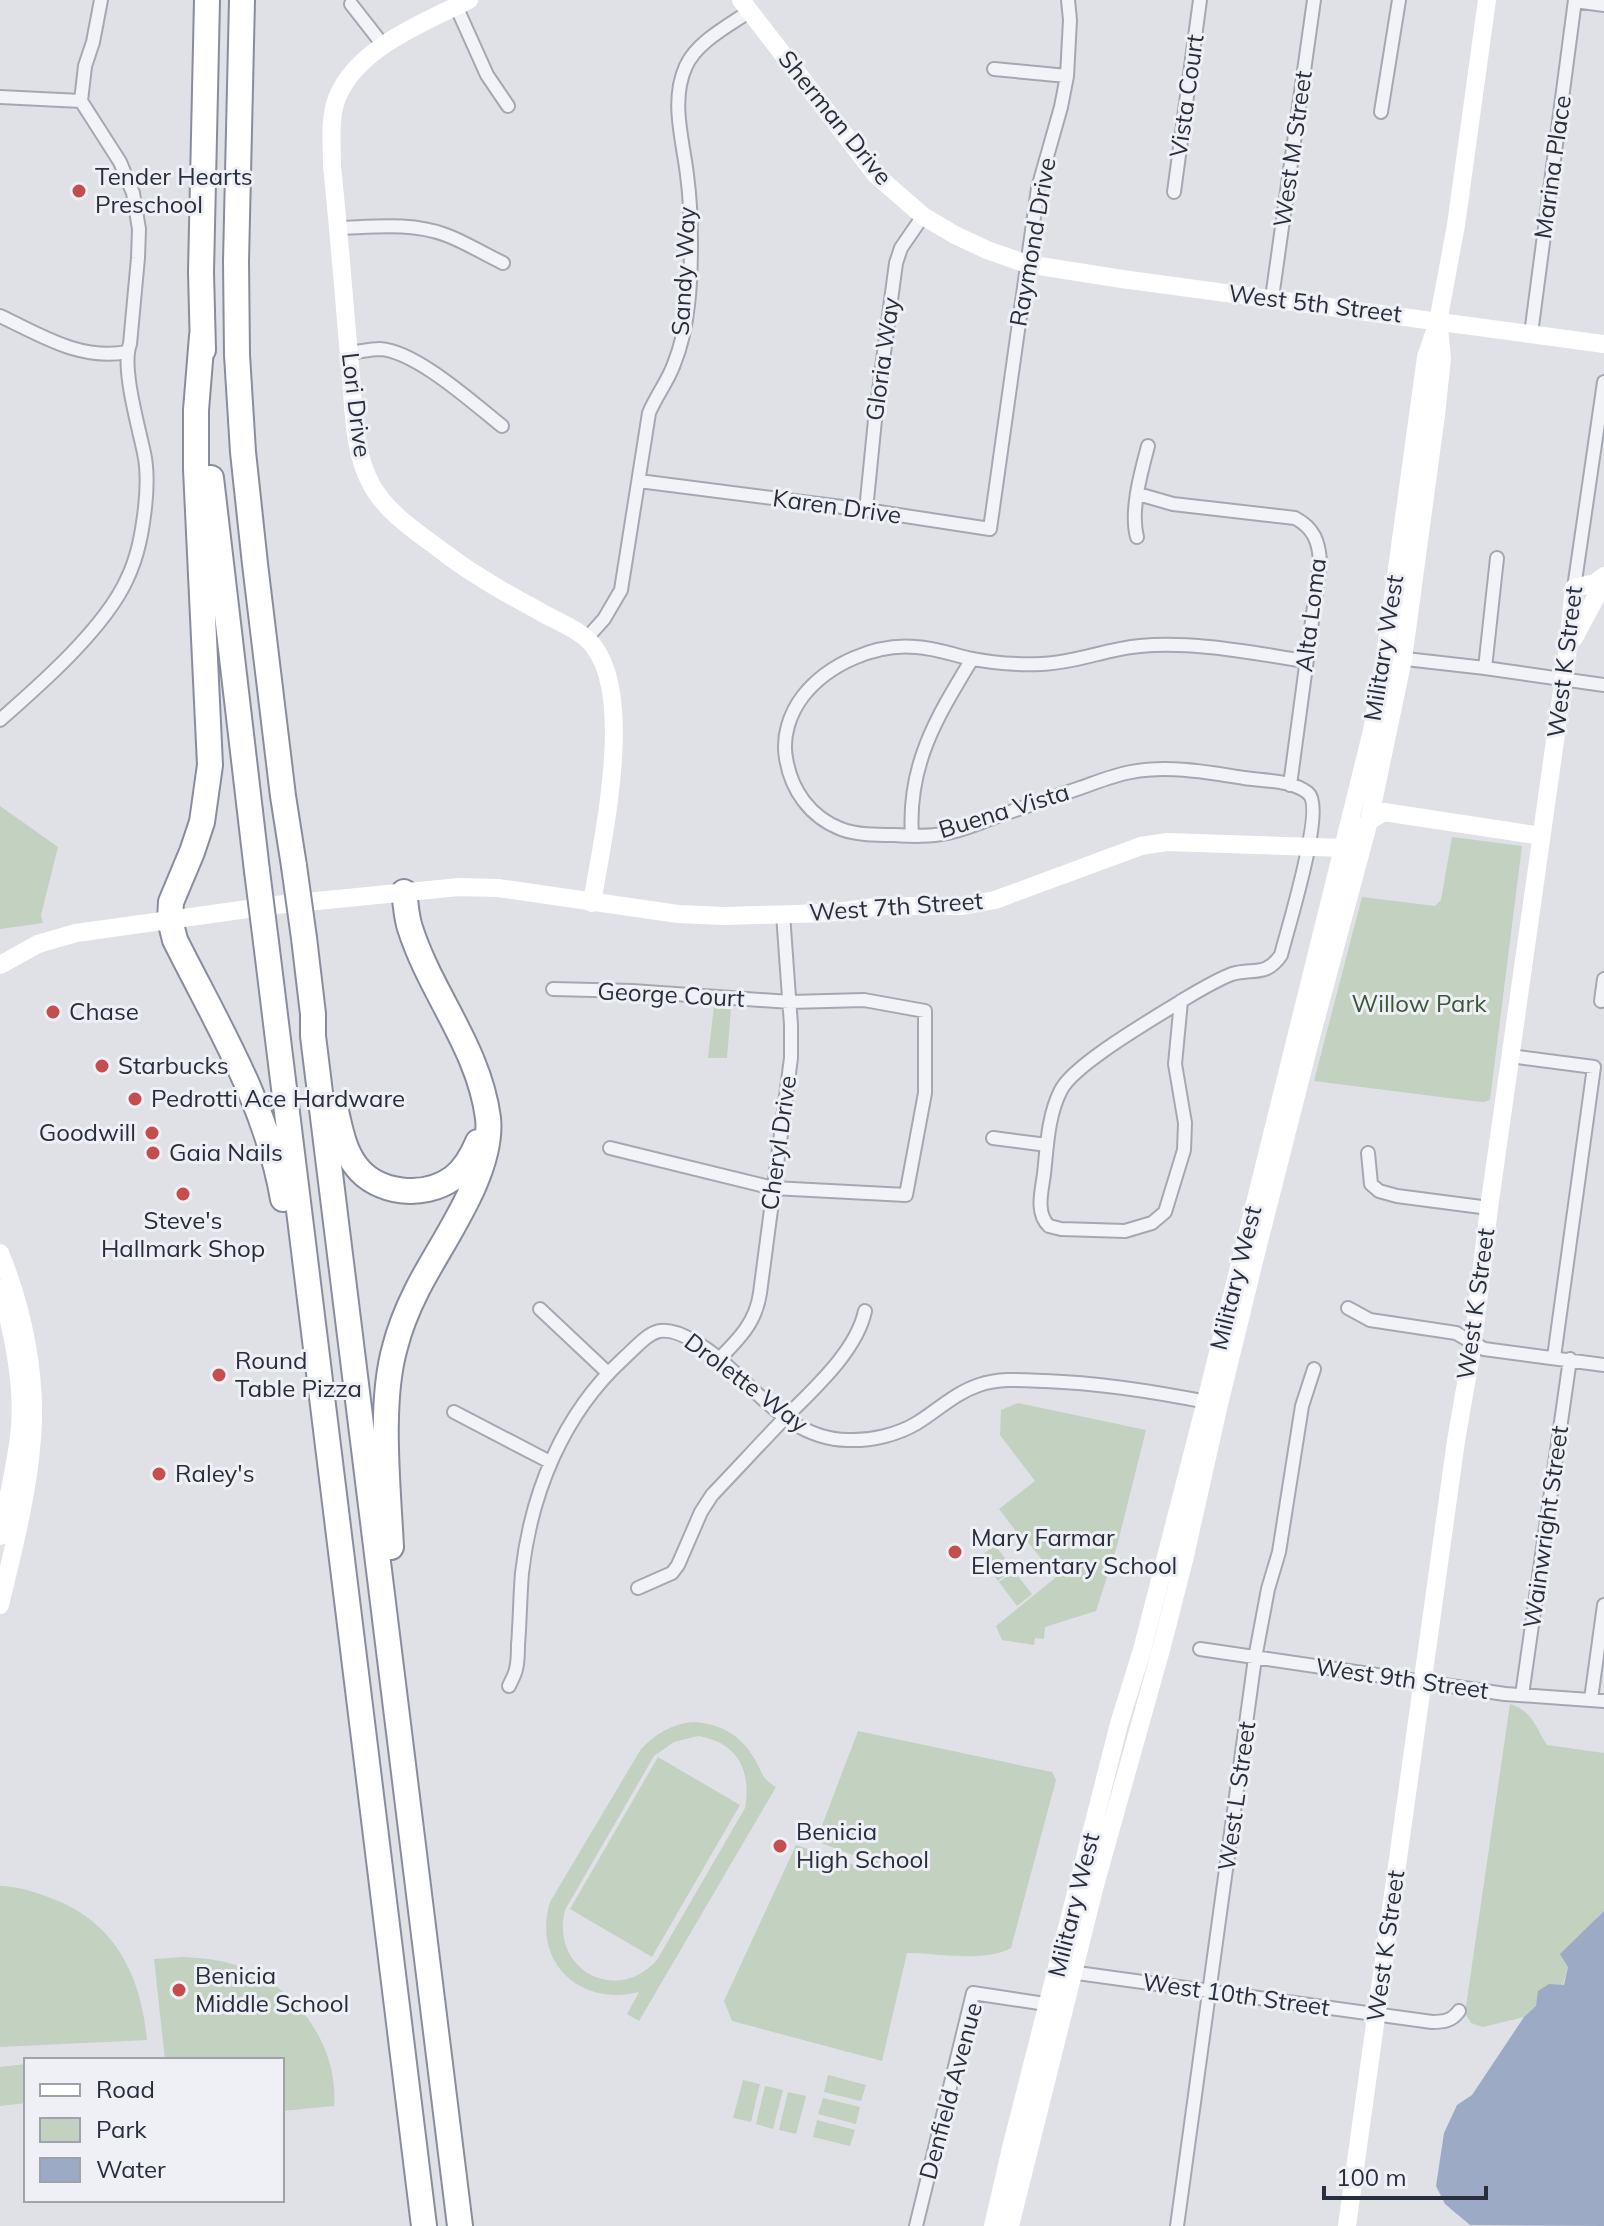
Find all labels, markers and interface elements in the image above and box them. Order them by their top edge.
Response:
street label: Vista Court [1163,32,1210,159]
street label: Sherman Drive [772,44,899,191]
street label: West M Street [1266,69,1318,229]
street label: Marina Place [1527,93,1577,241]
street label: Raymond Drive [1002,155,1062,329]
place label: Tender Hearts Preschool [95,161,253,219]
marker: Tender Hearts Preschool [70,182,88,200]
street label: Sandy Way [665,205,701,336]
street label: West 5th Street [1227,277,1403,329]
street label: Gloria Way [858,295,906,423]
street label: Lori Drive [336,351,378,459]
street label: Karen Drive [771,482,903,530]
street label: Alta Loma [1288,556,1332,674]
street label: Military West [1357,573,1409,723]
street label: West K Street [1540,584,1588,739]
street label: Buena Vista [935,776,1073,844]
street label: West 7th Street [808,885,984,927]
street label: George Court [597,975,746,1013]
park label: Willow Park [1352,988,1487,1018]
place label: Chase [69,996,139,1026]
marker: Chase [44,1003,62,1021]
place label: Starbucks [118,1050,229,1080]
marker: Starbucks [93,1057,111,1075]
street label: Cheryl Drive [754,1074,802,1212]
place label: Pedrotti Ace Hardware [151,1083,405,1113]
marker: Pedrotti Ace Hardware [126,1090,144,1108]
place label: Goodwill [39,1117,136,1147]
marker: Goodwill [143,1124,161,1142]
place label: Gaia Nails [169,1137,283,1167]
marker: Gaia Nails [144,1144,162,1162]
marker: Steve's Hallmark Shop [174,1185,192,1203]
street label: Military West [1203,1203,1267,1353]
place label: Steve's Hallmark Shop [101,1205,265,1263]
street label: West K Street [1450,1226,1500,1382]
street label: Drolette Way [679,1326,815,1439]
place label: Round Table Pizza [235,1345,362,1403]
marker: Round Table Pizza [210,1366,228,1384]
street label: Wainwright Street [1516,1424,1574,1630]
place label: Raley's [175,1458,255,1488]
marker: Raley's [150,1465,168,1483]
place label: Mary Farmar Elementary School [971,1522,1177,1580]
marker: Mary Farmar Elementary School [946,1543,964,1561]
street label: West 9th Street [1314,1651,1491,1705]
street label: West L Street [1211,1719,1261,1872]
place label: Benicia High School [796,1816,929,1874]
street label: Military West [1041,1830,1105,1980]
marker: Benicia High School [771,1837,789,1855]
street label: West K Street [1360,1868,1410,2024]
place label: Benicia Middle School [195,1960,349,2018]
street label: West 10th Street [1141,1966,1332,2022]
marker: Benicia Middle School [170,1981,188,1999]
street label: Denfield Avenue [912,1999,988,2182]
legend [24,2058,284,2202]
text: Road [96,2074,155,2104]
text: Park [96,2114,147,2144]
scale bar [1324,2150,1486,2200]
text: Water [96,2154,166,2184]
text: 100 m [1336,2162,1407,2192]

